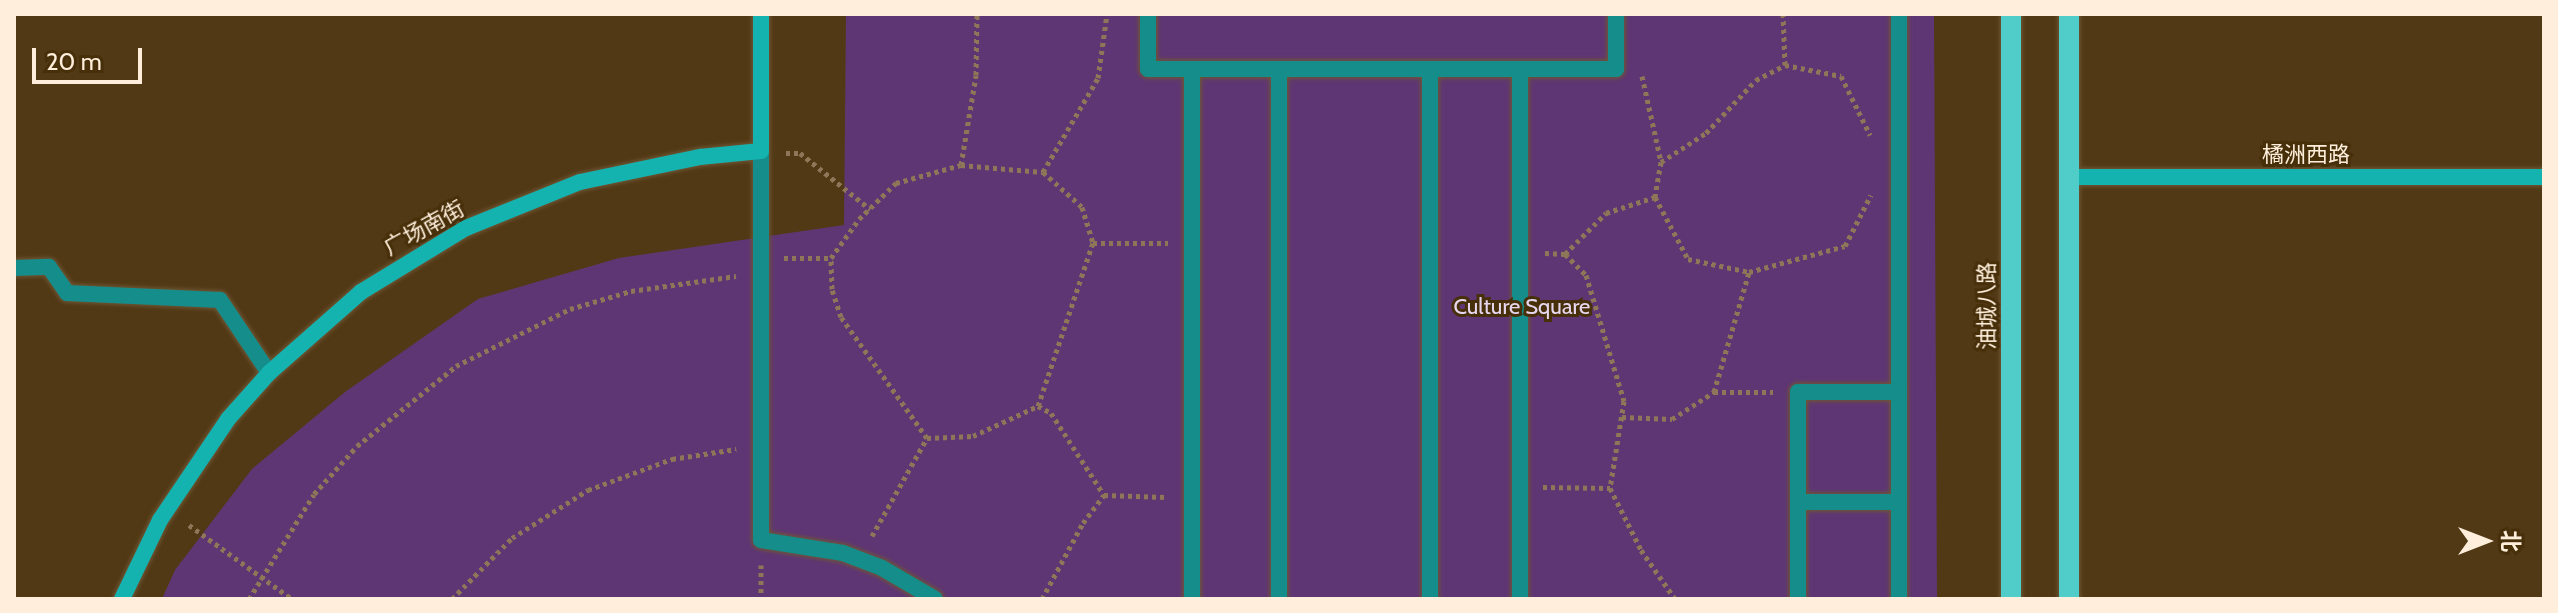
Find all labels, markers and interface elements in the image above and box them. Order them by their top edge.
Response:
scale bar [36,32,146,82]
text: 20 m [46,47,102,76]
street label: 橘洲西路 [2262,142,2350,168]
street label: 广场南街 [379,195,469,261]
street label: 油城八路 [1974,262,2000,350]
park label: Culture Square [1454,294,1590,320]
north arrow [2446,501,2526,581]
text: 北 [2497,530,2524,552]

